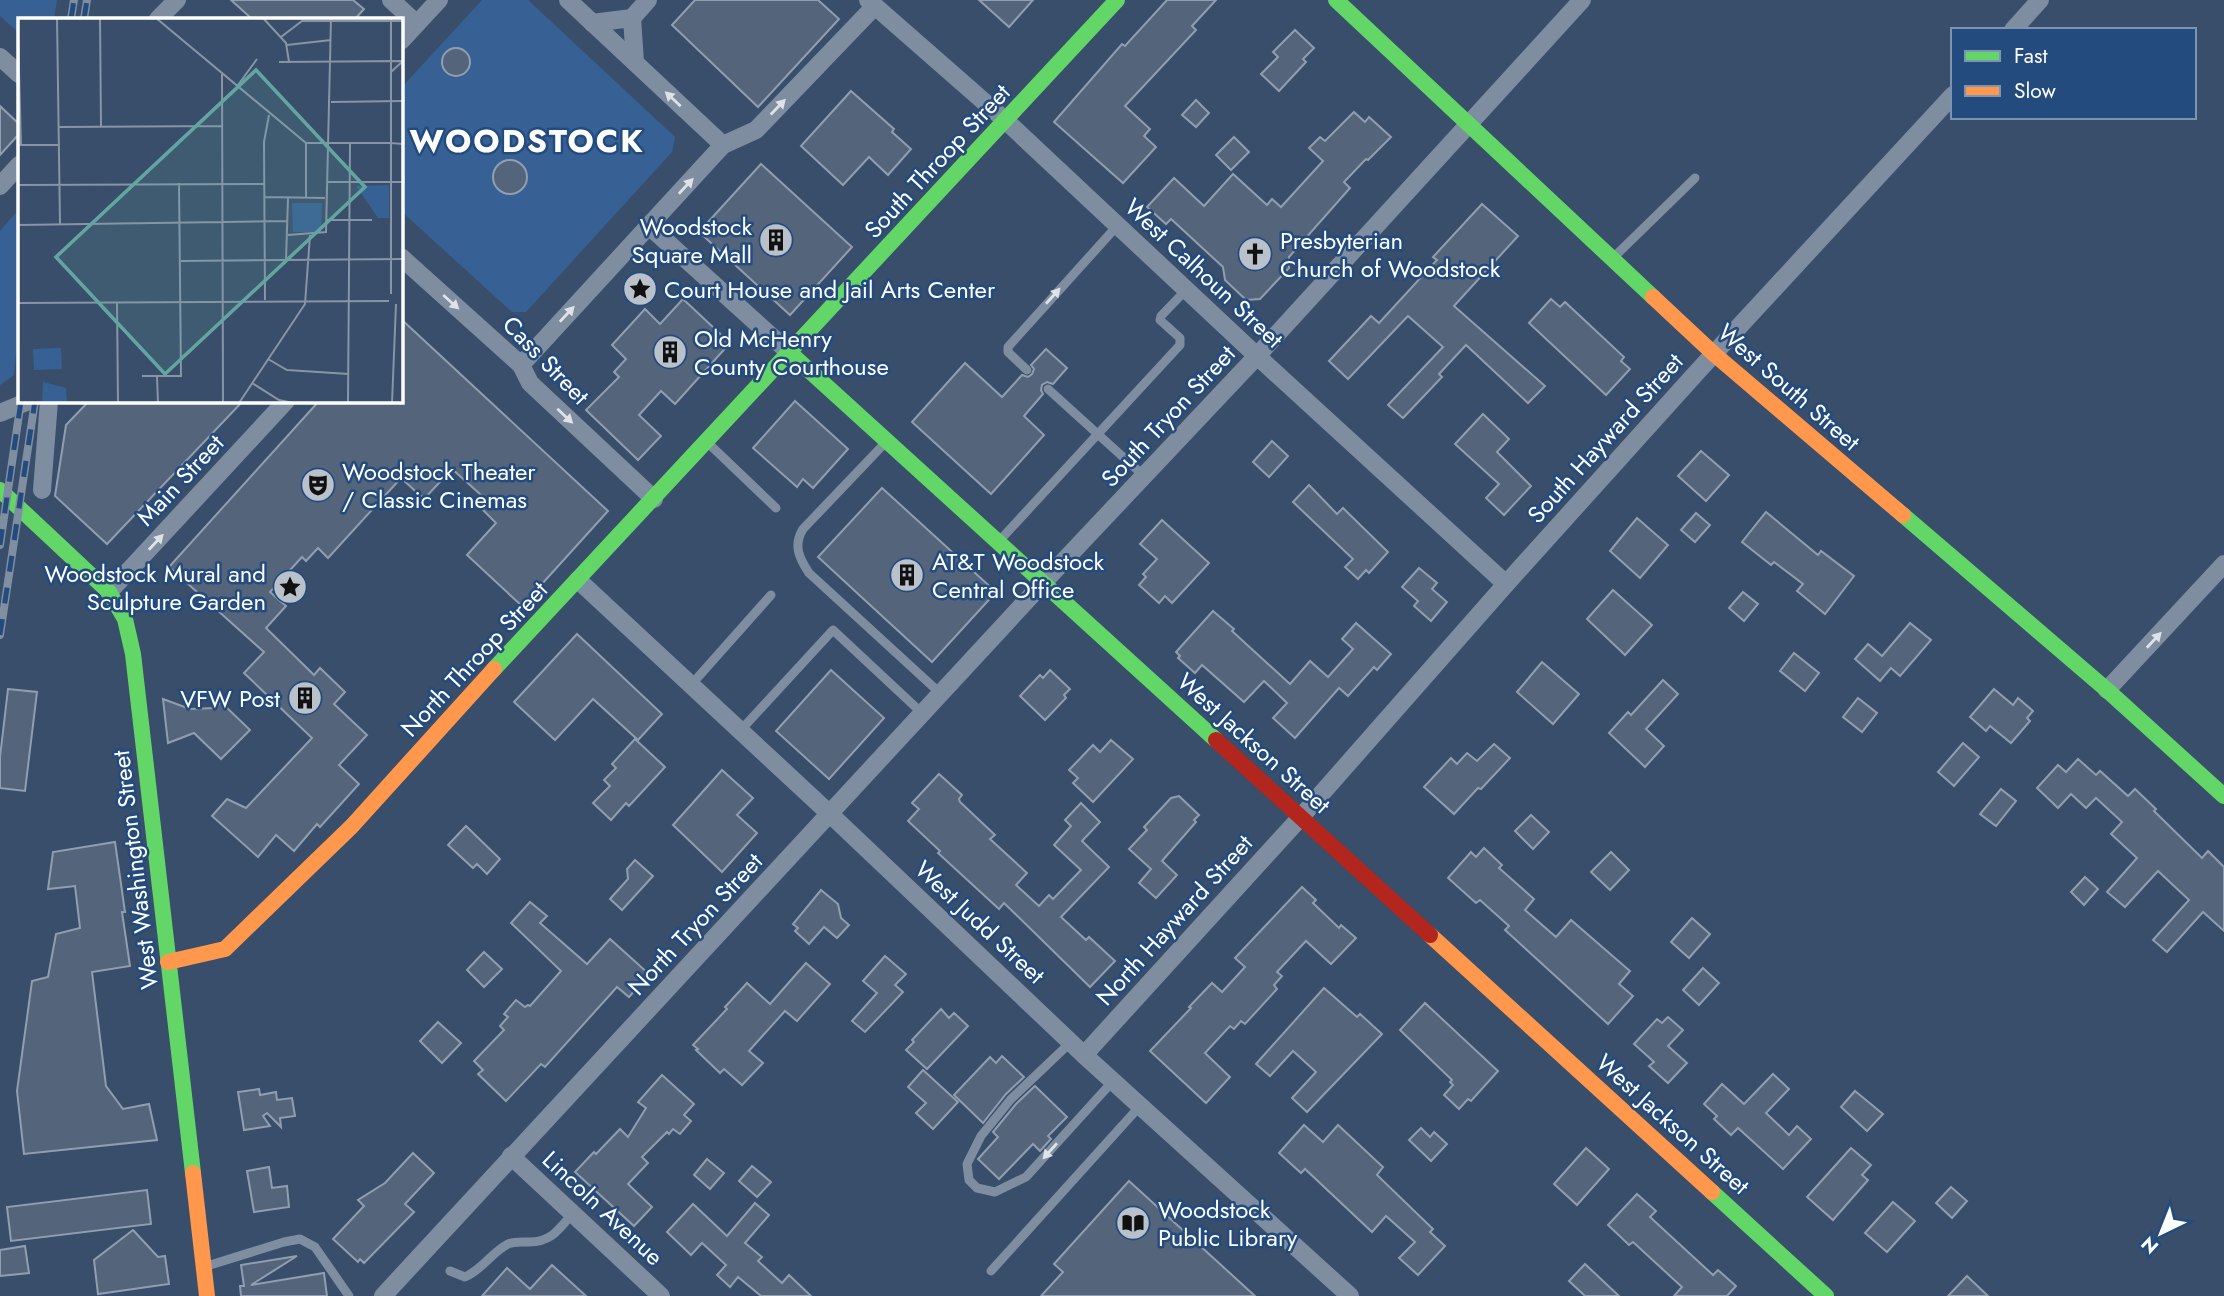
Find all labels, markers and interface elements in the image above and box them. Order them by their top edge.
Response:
inset map [18,18,402,402]
legend [1951,28,2196,119]
text: Fast [2014,41,2047,71]
street label: South Throop Street [856,76,1018,246]
text: Slow [2014,76,2056,106]
one-way arrow [665,90,682,107]
one-way arrow [770,99,787,116]
district label: WOODSTOCK [409,118,645,164]
one-way arrow [678,177,694,195]
street label: West Calhoun Street [1117,190,1291,356]
place label: Woodstock Square Mall [632,209,752,272]
building icon: Woodstock Square Mall [757,221,795,259]
place label: Presbyterian Church of Woodstock [1280,223,1501,286]
church icon: Presbyterian Church of Woodstock [1236,235,1274,273]
place icon: Court House and Jail Arts Center [621,270,659,308]
place label: Court House and Jail Arts Center [664,272,996,307]
one-way arrow [1045,288,1061,305]
one-way arrow [443,294,460,309]
one-way arrow [559,306,575,323]
street label: Cass Street [495,308,598,413]
street label: West South Street [1710,315,1868,459]
place label: Old McHenry County Courthouse [694,321,889,384]
building icon: Old McHenry County Courthouse [651,333,689,371]
street label: South Tryon Street [1093,337,1243,495]
street label: South Hayward Street [1519,345,1691,531]
one-way arrow [556,407,573,423]
street label: Main Street [128,426,232,534]
place label: Woodstock Theater / Classic Cinemas [342,454,536,517]
theatre icon: Woodstock Theater / Classic Cinemas [299,466,337,504]
one-way arrow [147,534,163,551]
place label: AT&T Woodstock Central Office [932,544,1105,607]
place label: Woodstock Mural and Sculpture Garden [44,556,266,619]
building icon: AT&T Woodstock Central Office [888,556,926,594]
place icon: Woodstock Mural and Sculpture Garden [271,568,309,606]
street label: North Throop Street [392,573,556,745]
one-way arrow [2145,632,2161,649]
street label: West Jackson Street [1169,664,1339,822]
building icon: VFW Post [286,679,324,717]
place label: VFW Post [180,681,280,716]
street label: West Washington Street [103,748,167,991]
street label: North Hayward Street [1088,827,1261,1013]
street label: North Tryon Street [619,845,771,1003]
street label: West Judd Street [907,852,1053,992]
street label: West Jackson Street [1588,1045,1758,1203]
one-way arrow [1042,1142,1058,1159]
street label: Lincoln Avenue [535,1143,671,1273]
place label: Woodstock Public Library [1158,1192,1298,1255]
north arrow [2126,1198,2196,1268]
library icon: Woodstock Public Library [1114,1204,1152,1242]
text: N [2135,1230,2164,1260]

